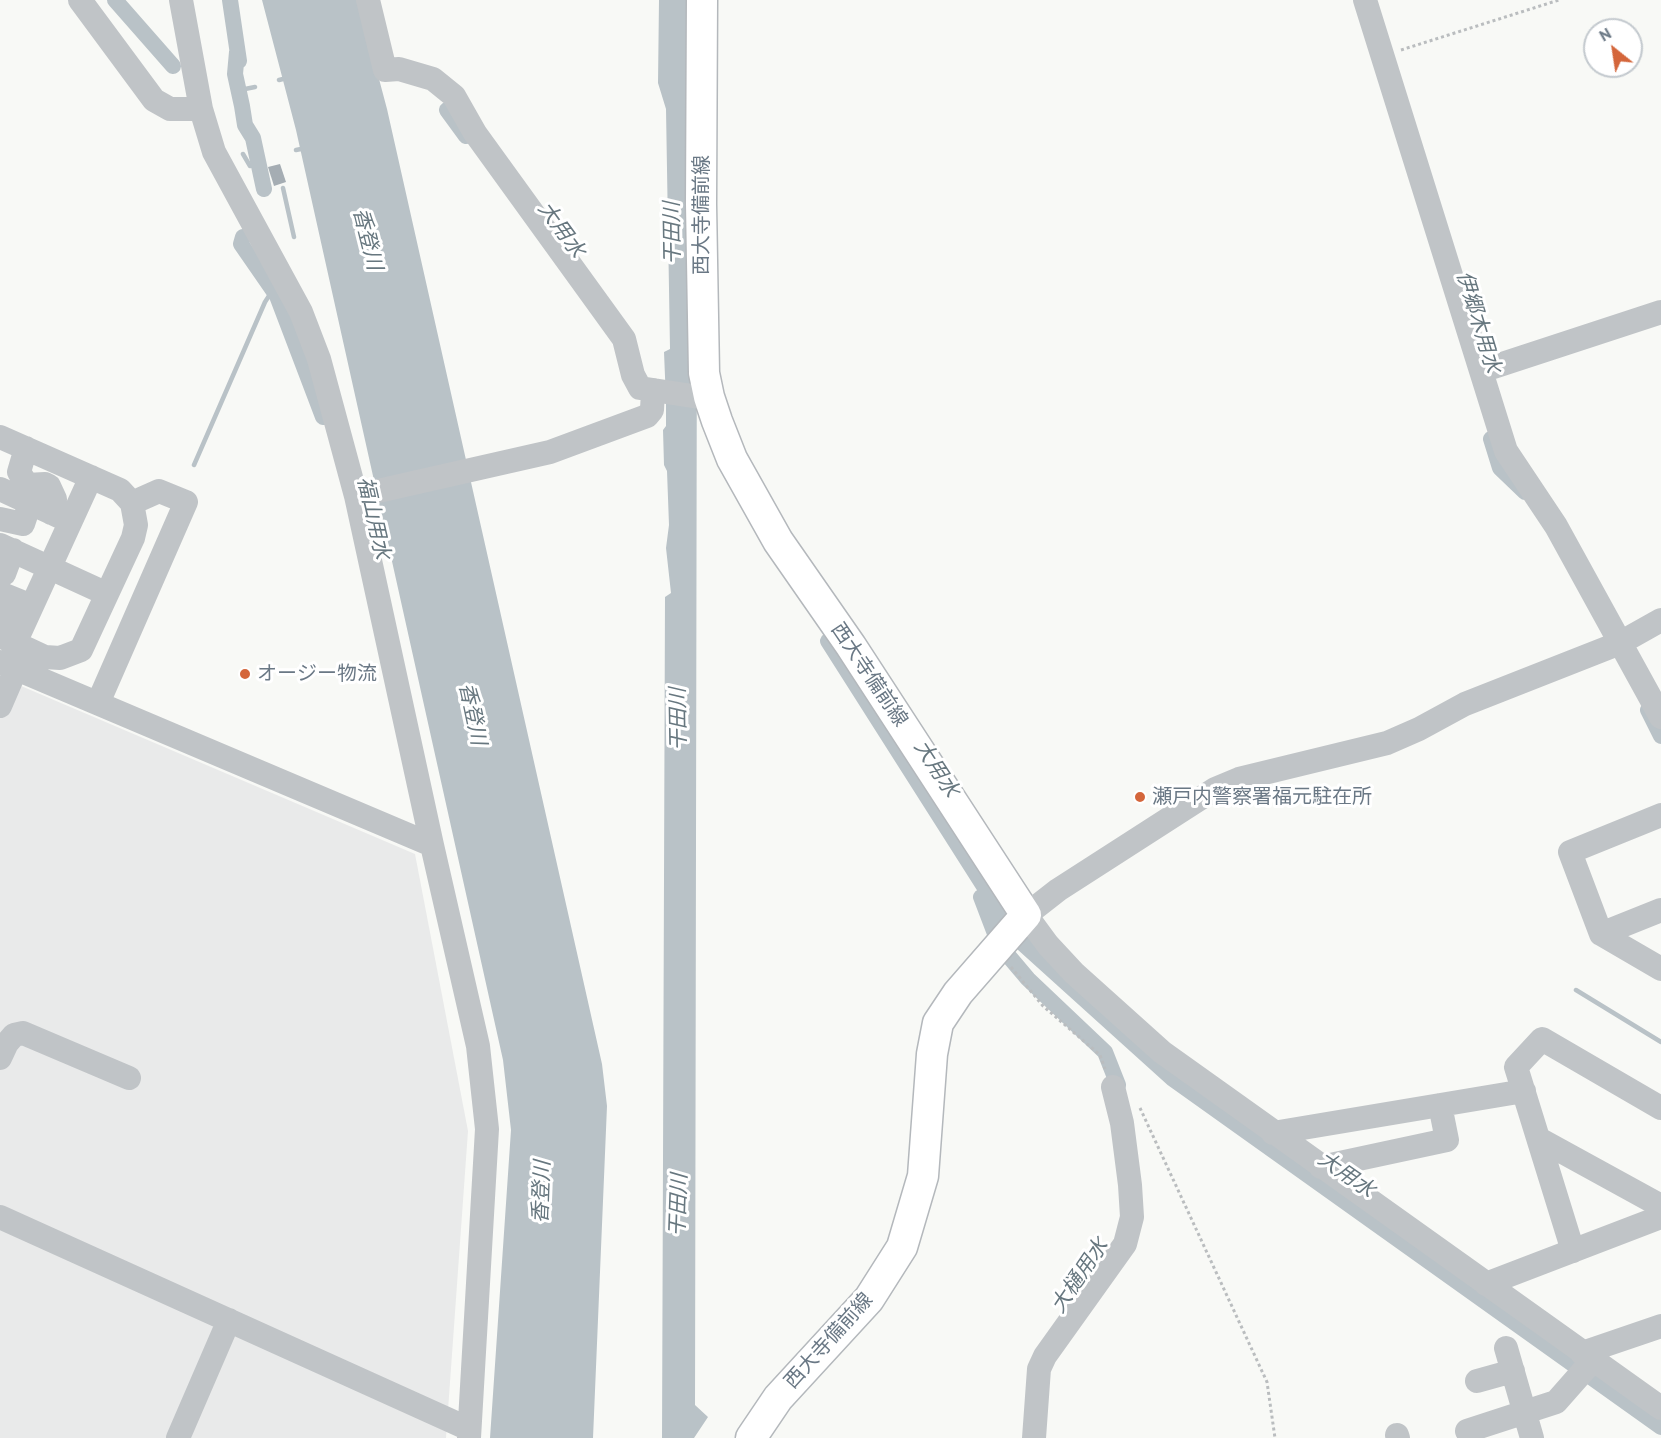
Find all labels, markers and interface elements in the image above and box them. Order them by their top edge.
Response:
north arrow [1583,18,1643,78]
text: N [1595,23,1615,45]
street label: 西大寺備前線 [690,155,714,275]
water label: 大用水 [532,197,590,263]
water label: 干田川 [660,201,686,265]
water label: 香登川 [347,205,387,273]
water label: 伊郷木用水 [1451,268,1505,376]
water label: 福山用水 [351,474,395,562]
street label: 西大寺備前線 [826,619,912,731]
place label: オージー物流 [257,662,377,686]
marker: オージー物流 [238,667,252,681]
water label: 香登川 [453,681,491,747]
water label: 干田川 [666,687,692,751]
water label: 大用水 [908,736,964,802]
place label: 瀬戸内警察署福元駐在所 [1152,785,1372,809]
marker: 瀬戸内警察署福元駐在所 [1133,790,1147,804]
water label: 大用水 [1313,1147,1379,1203]
water label: 香登川 [528,1160,556,1224]
water label: 干田川 [665,1173,693,1237]
water label: 大樋用水 [1046,1234,1114,1318]
street label: 西大寺備前線 [780,1288,878,1394]

